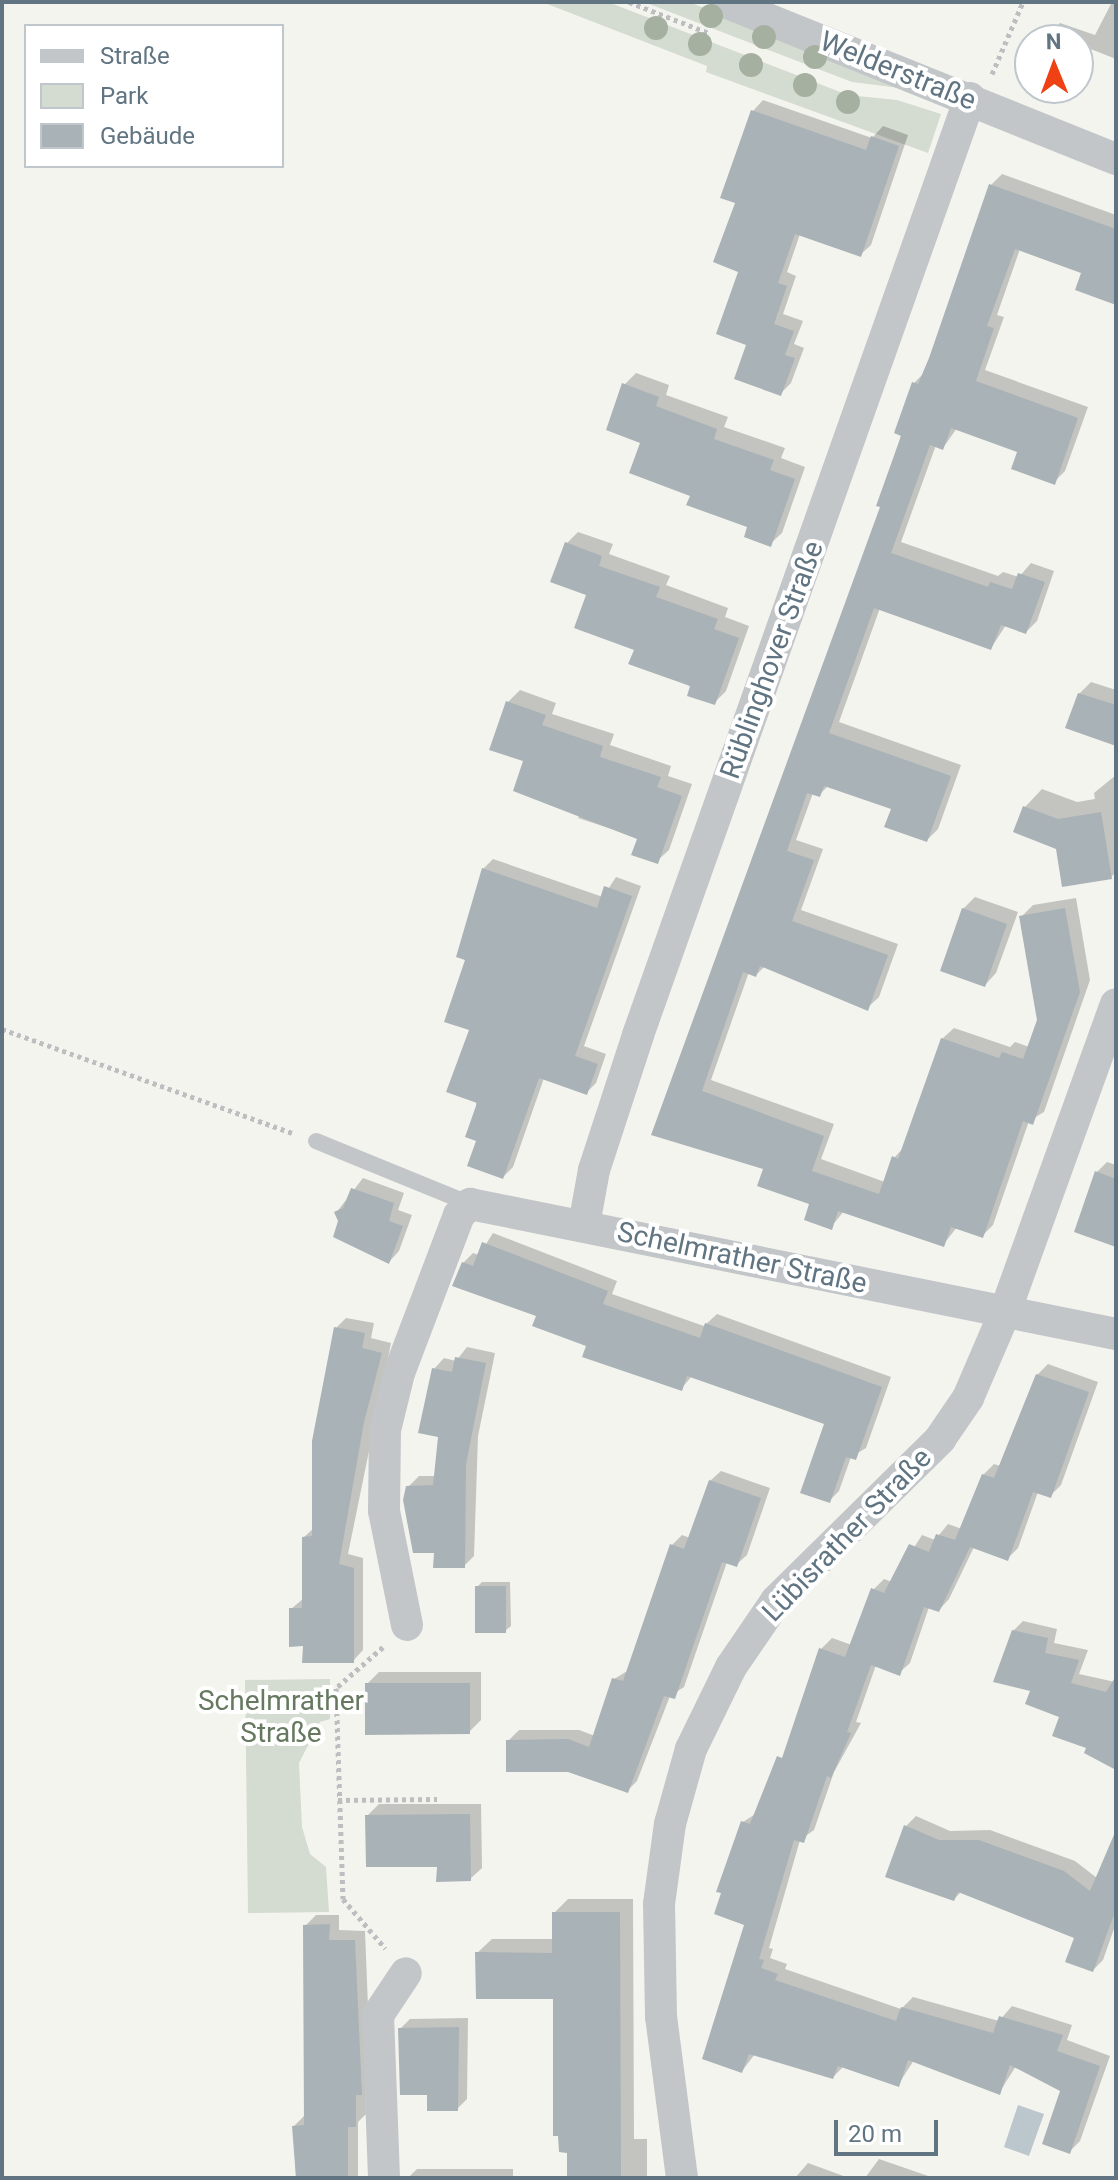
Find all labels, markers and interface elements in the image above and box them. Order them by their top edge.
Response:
legend [24,24,284,168]
street label: Welderstraße [815,24,981,118]
north arrow [1014,24,1094,104]
text: N [1046,29,1062,54]
text: Straße [100,42,170,70]
text: Park [100,82,148,110]
text: Gebäude [100,122,195,150]
street label: Rüblinghover Straße [713,537,831,783]
street label: Schelmrather Straße [614,1215,870,1301]
street label: Lübisrather Straße [756,1441,938,1629]
park label: Schelmrather Straße [198,1684,364,1750]
scale bar [838,2104,942,2154]
text: 20 m [848,2120,902,2148]

